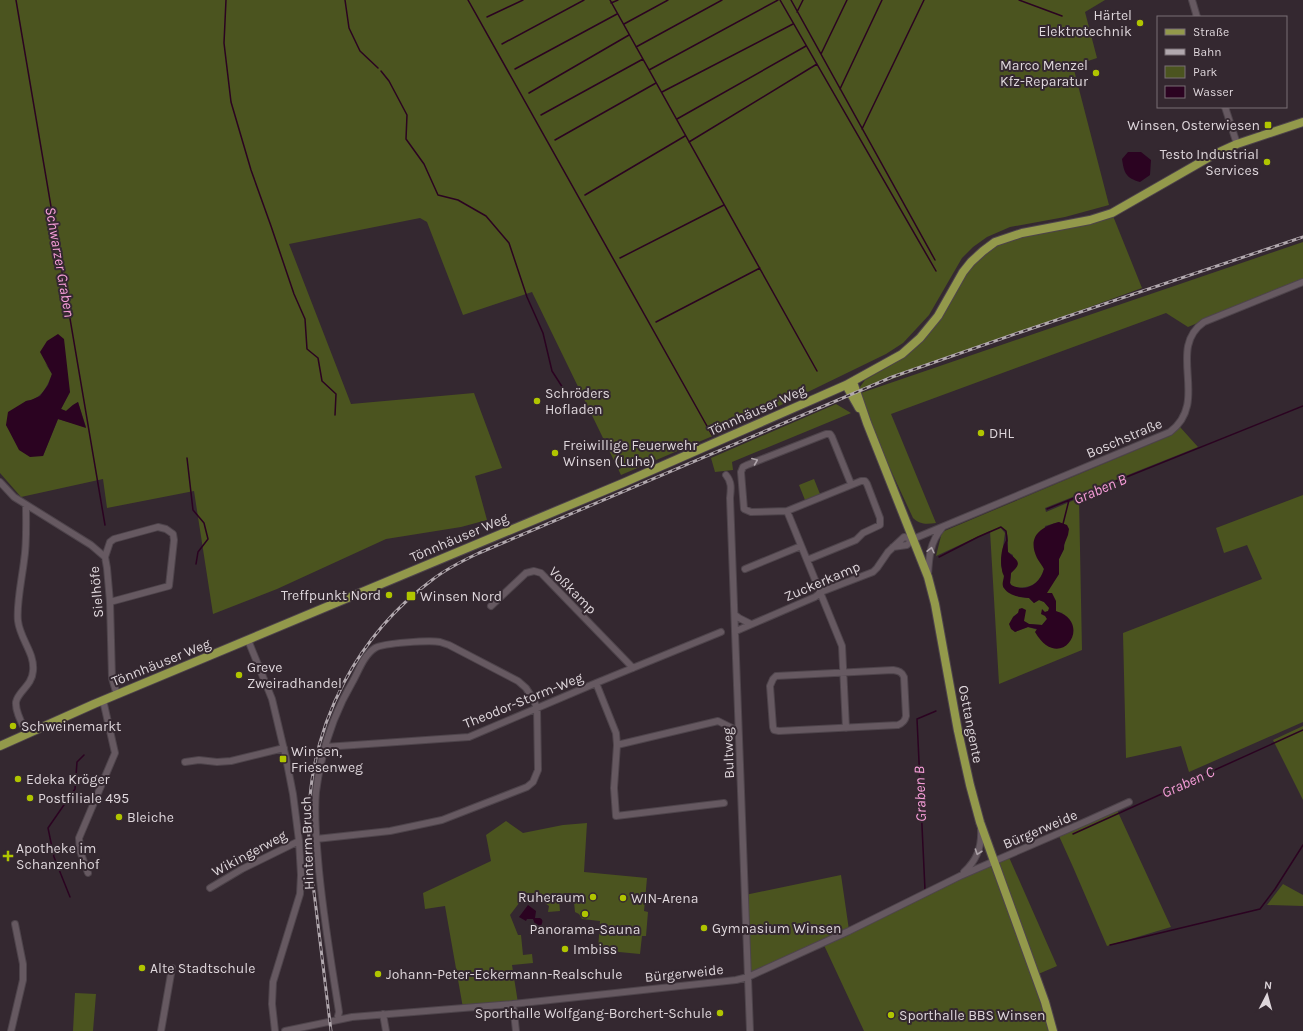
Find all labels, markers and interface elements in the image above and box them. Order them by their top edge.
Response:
place label: Härtel Elektrotechnik [1039,7,1132,40]
legend [1157,16,1287,108]
marker: Härtel Elektrotechnik [1135,18,1145,28]
text: Straße [1193,25,1229,39]
text: Bahn [1193,45,1222,59]
place label: Marco Menzel Kfz-Reparatur [1000,57,1089,90]
text: Park [1193,65,1218,79]
marker: Marco Menzel Kfz-Reparatur [1091,68,1101,78]
text: Wasser [1193,85,1234,99]
place label: Winsen, Osterwiesen [1127,117,1260,134]
marker: Winsen, Osterwiesen [1263,120,1273,130]
place label: Testo Industrial Services [1160,146,1259,179]
marker: Testo Industrial Services [1262,157,1272,167]
water label: Schwarzer Graben [41,205,79,319]
street label: Tönnhäuser Weg [706,381,809,440]
place label: Schröders Hofladen [545,385,610,418]
marker: Schröders Hofladen [532,396,542,406]
street label: Boschstraße [1084,415,1165,462]
place label: DHL [989,425,1015,442]
marker: DHL [976,428,986,438]
place label: Freiwillige Feuerwehr Winsen (Luhe) [563,437,698,470]
marker: Freiwillige Feuerwehr Winsen (Luhe) [550,448,560,458]
one-way arrow [752,458,759,466]
water label: Graben B [1071,470,1130,508]
street label: Tönnhäuser Weg [407,509,511,566]
one-way arrow [926,547,934,553]
street label: Zuckerkamp [782,558,863,605]
street label: Voßkamp [545,563,600,618]
street label: Sielhöfe [86,565,107,619]
place label: Treffpunkt Nord [281,587,381,604]
place label: Winsen Nord [420,588,502,605]
marker: Treffpunkt Nord [384,590,394,600]
marker: Winsen Nord [405,590,417,602]
street label: Tönnhäuser Weg [109,635,213,690]
place label: Greve Zweiradhandel [247,659,342,692]
street label: Theodor-Storm-Weg [461,669,586,732]
marker: Greve Zweiradhandel [234,670,244,680]
street label: Osttangente [955,684,986,765]
place label: Schweinemarkt [21,718,121,735]
marker: Schweinemarkt [8,721,18,731]
street label: Bultweg [719,727,738,779]
place label: Winsen, Friesenweg [291,743,363,776]
marker: Winsen, Friesenweg [278,754,288,764]
water label: Graben C [1159,762,1218,802]
water label: Graben B [910,765,930,822]
place label: Edeka Kröger [26,771,111,788]
marker: Edeka Kröger [13,774,23,784]
place label: Postfiliale 495 [38,790,129,807]
marker: Postfiliale 495 [25,793,35,803]
street label: Hinterm Bruch [297,796,318,890]
street label: Bürgerweide [1000,806,1080,853]
place label: Bleiche [127,809,174,826]
marker: Bleiche [114,812,124,822]
street label: Wikingerweg [209,827,290,880]
place label: Apotheke im Schanzenhof [16,840,100,873]
one-way arrow [974,849,982,856]
marker: Apotheke im Schanzenhof [3,851,13,861]
place label: Ruheraum [518,889,585,906]
place label: WIN-Arena [631,890,698,907]
marker: Ruheraum [588,892,598,902]
marker: WIN-Arena [618,893,628,903]
marker: Panorama-Sauna [580,909,590,919]
place label: Gymnasium Winsen [712,920,841,937]
place label: Panorama-Sauna [530,921,640,938]
marker: Gymnasium Winsen [699,923,709,933]
place label: Imbiss [573,941,617,958]
marker: Imbiss [560,944,570,954]
place label: Alte Stadtschule [150,960,255,977]
street label: Bürgerweide [644,961,724,986]
marker: Alte Stadtschule [137,963,147,973]
place label: Johann-Peter-Eckermann-Realschule [386,966,622,983]
marker: Johann-Peter-Eckermann-Realschule [373,969,383,979]
north arrow [1247,975,1287,1015]
text: N [1263,979,1273,992]
place label: Sporthalle Wolfgang-Borchert-Schule [475,1005,712,1022]
place label: Sporthalle BBS Winsen [899,1007,1045,1024]
marker: Sporthalle Wolfgang-Borchert-Schule [715,1008,725,1018]
marker: Sporthalle BBS Winsen [886,1010,896,1020]

